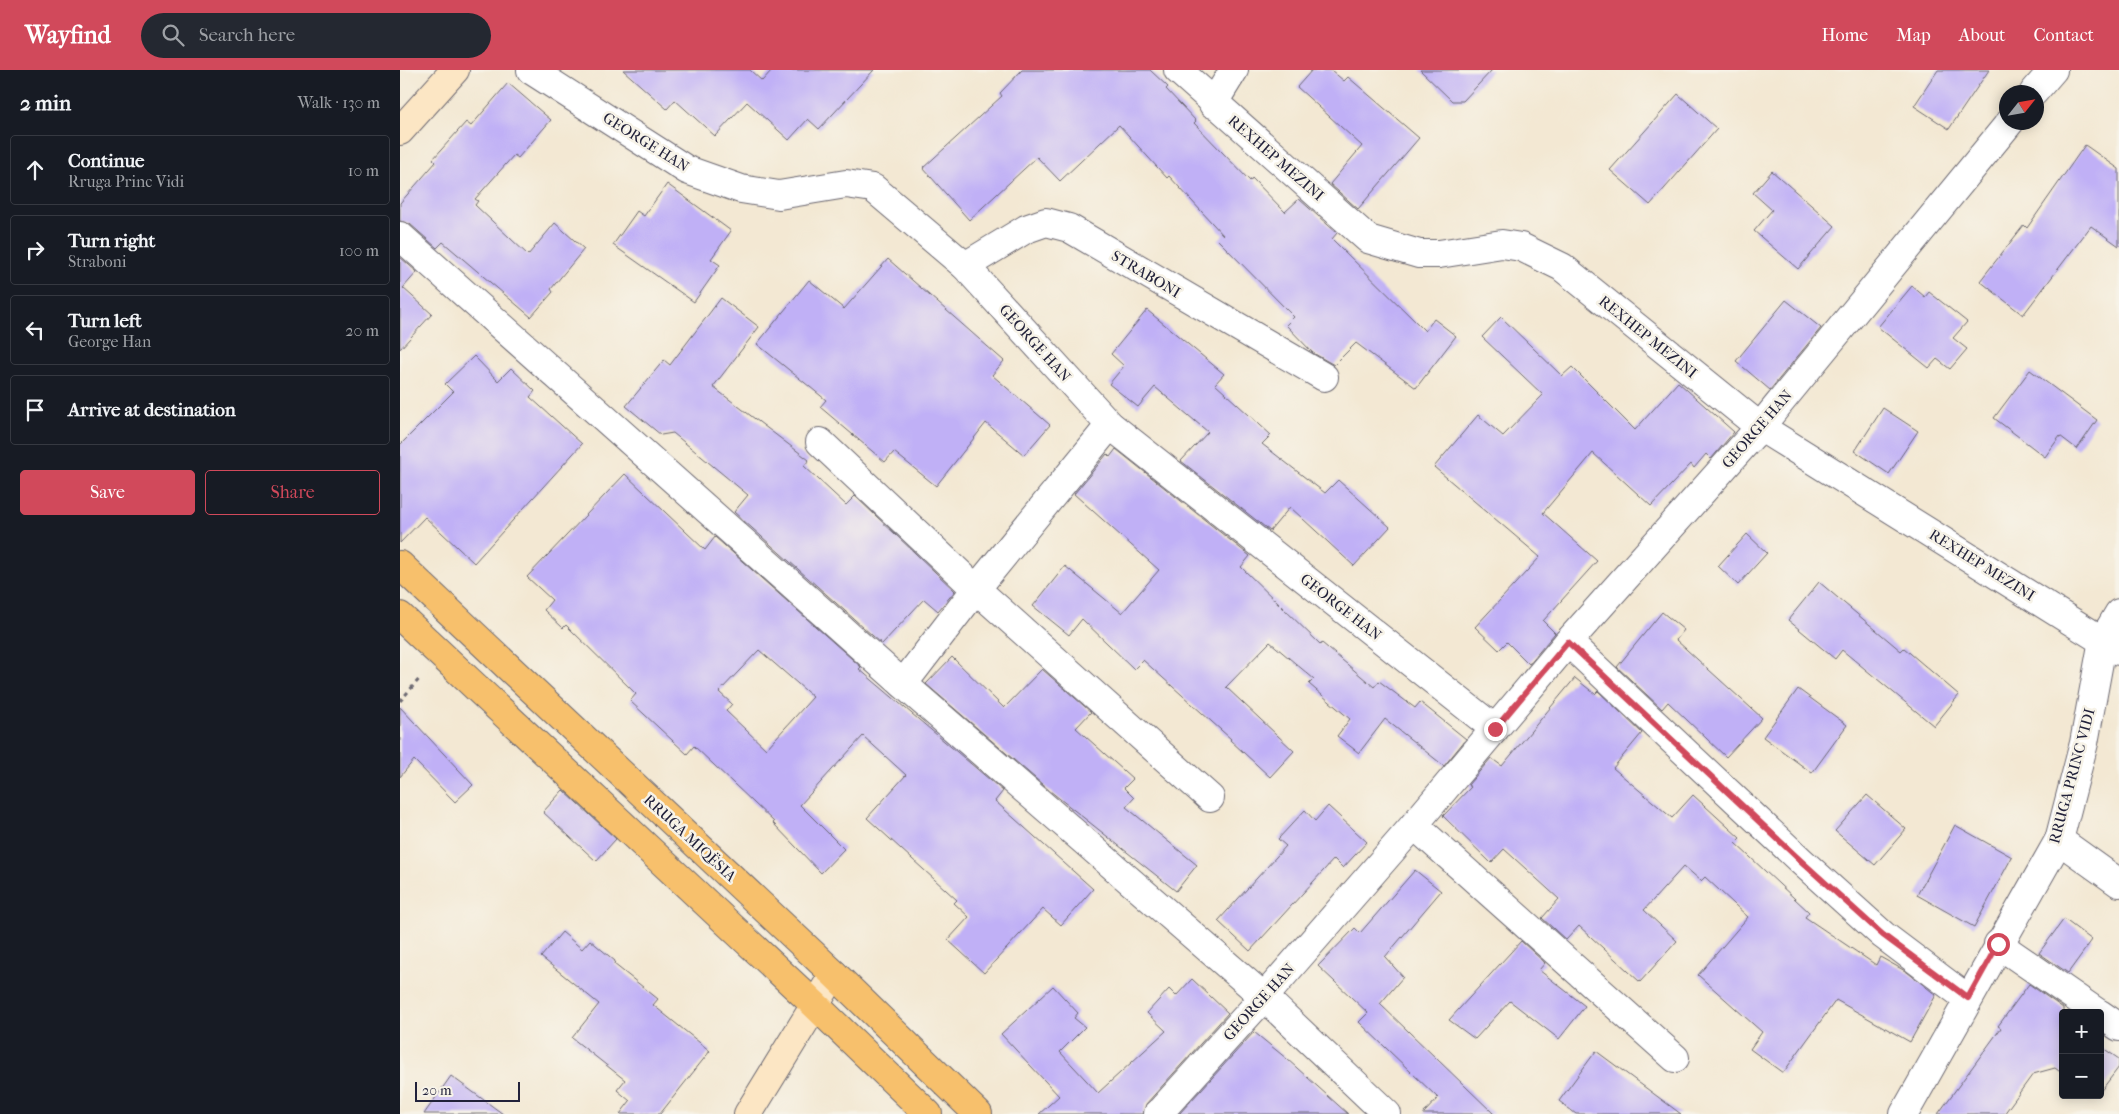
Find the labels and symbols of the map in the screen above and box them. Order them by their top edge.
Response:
north arrow [1999,85,2044,130]
street label: GEORGE HAN [600,108,693,176]
street label: REXHEP MEZINI [1224,111,1328,205]
street label: STRABONI [1108,246,1184,302]
street label: REXHEP MEZINI [1595,292,1701,382]
street label: GEORGE HAN [996,301,1075,386]
street label: GEORGE HAN [1718,386,1796,472]
street label: REXHEP MEZINI [1926,525,2038,605]
street label: GEORGE HAN [1297,570,1386,645]
street label: RRUGA PRINC VIDI [2045,706,2099,846]
route end [1484,718,1507,741]
street label: RRUGA MIQËSIA [640,791,740,886]
route start [1987,933,2010,956]
street label: GEORGE HAN [1220,959,1299,1044]
scale bar [415,1079,520,1102]

